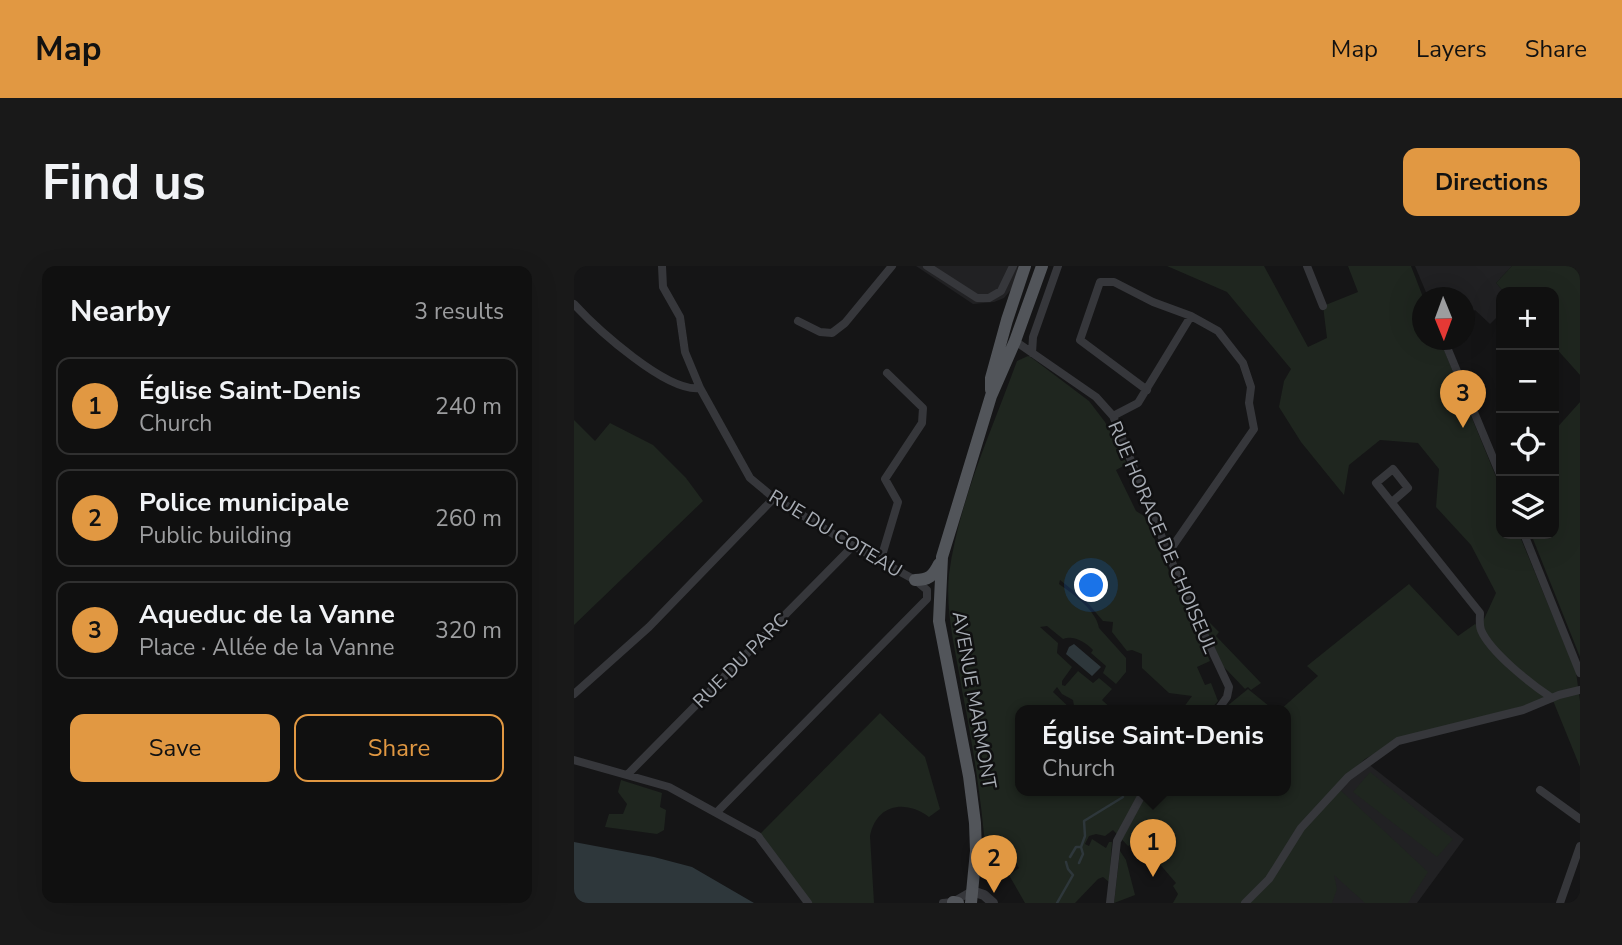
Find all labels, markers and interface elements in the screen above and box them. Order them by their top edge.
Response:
text: Map [35,27,102,72]
text: Map [1331,33,1378,65]
text: Layers [1416,33,1487,65]
text: Share [1525,33,1587,65]
button: Directions [1403,148,1580,216]
text: Find us [42,149,206,216]
north arrow [1412,287,1475,350]
map controls [1496,287,1559,539]
button: + [1496,287,1559,350]
text: Nearby [70,291,170,332]
text: 3 results [414,296,504,327]
button: − [1496,350,1559,413]
pin: 3 [1440,370,1486,428]
text: Église Saint-Denis [139,373,361,408]
text: 1 [88,391,102,422]
text: 240 m [435,391,502,422]
text: Church [139,408,212,439]
button: locate [1496,413,1559,476]
street label: RUE HORACE DE CHOISEUL [1101,417,1223,658]
button: layers [1496,476,1559,539]
street label: RUE DU COTEAU [764,484,907,584]
text: Police municipale [139,485,349,520]
text: 2 [88,503,102,534]
text: 260 m [435,503,502,534]
text: Public building [139,520,292,551]
your location [1074,568,1108,602]
text: Aqueduc de la Vanne [139,597,395,632]
street label: RUE DU PARC [687,607,794,714]
street label: AVENUE MARMONT [946,609,1003,792]
text: 3 [88,615,102,646]
text: 320 m [435,615,502,646]
text: Place · Allée de la Vanne [139,632,394,663]
popup [1015,705,1291,796]
button: Save [70,714,280,782]
button: Share [294,714,504,782]
text: Église Saint-Denis [1042,718,1264,753]
text: Church [1042,753,1115,784]
pin: 1 [1130,819,1176,877]
pin: 2 [971,835,1017,893]

